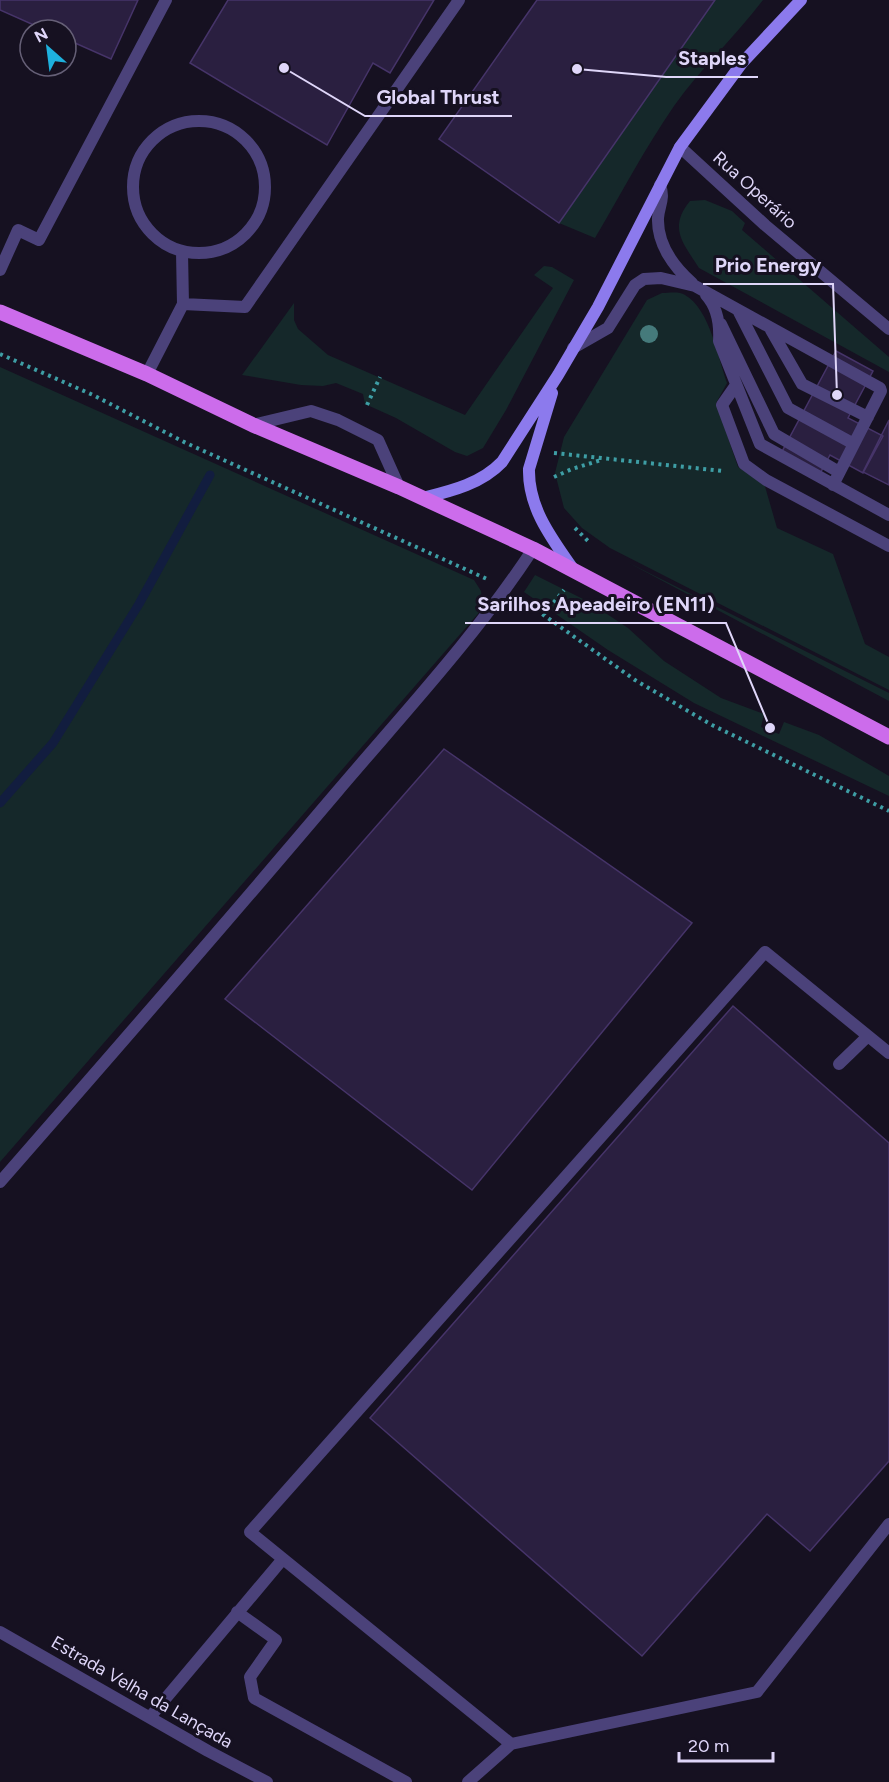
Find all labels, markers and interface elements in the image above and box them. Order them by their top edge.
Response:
north arrow [18,18,78,78]
text: N [31,24,51,46]
callout: Staples [666,39,758,77]
text: Staples [678,46,746,70]
callout: Global Thrust [365,78,512,116]
text: Global Thrust [376,85,500,109]
street label: Rua Operário [709,147,801,233]
callout: Prio Energy [703,246,833,284]
text: Prio Energy [715,253,822,277]
callout: Sarilhos Apeadeiro (EN11) [465,585,726,623]
text: Sarilhos Apeadeiro (EN11) [477,592,715,616]
street label: Estrada Velha da Lançada [47,1631,237,1753]
scale bar [679,1725,774,1763]
text: 20 m [688,1735,729,1757]

